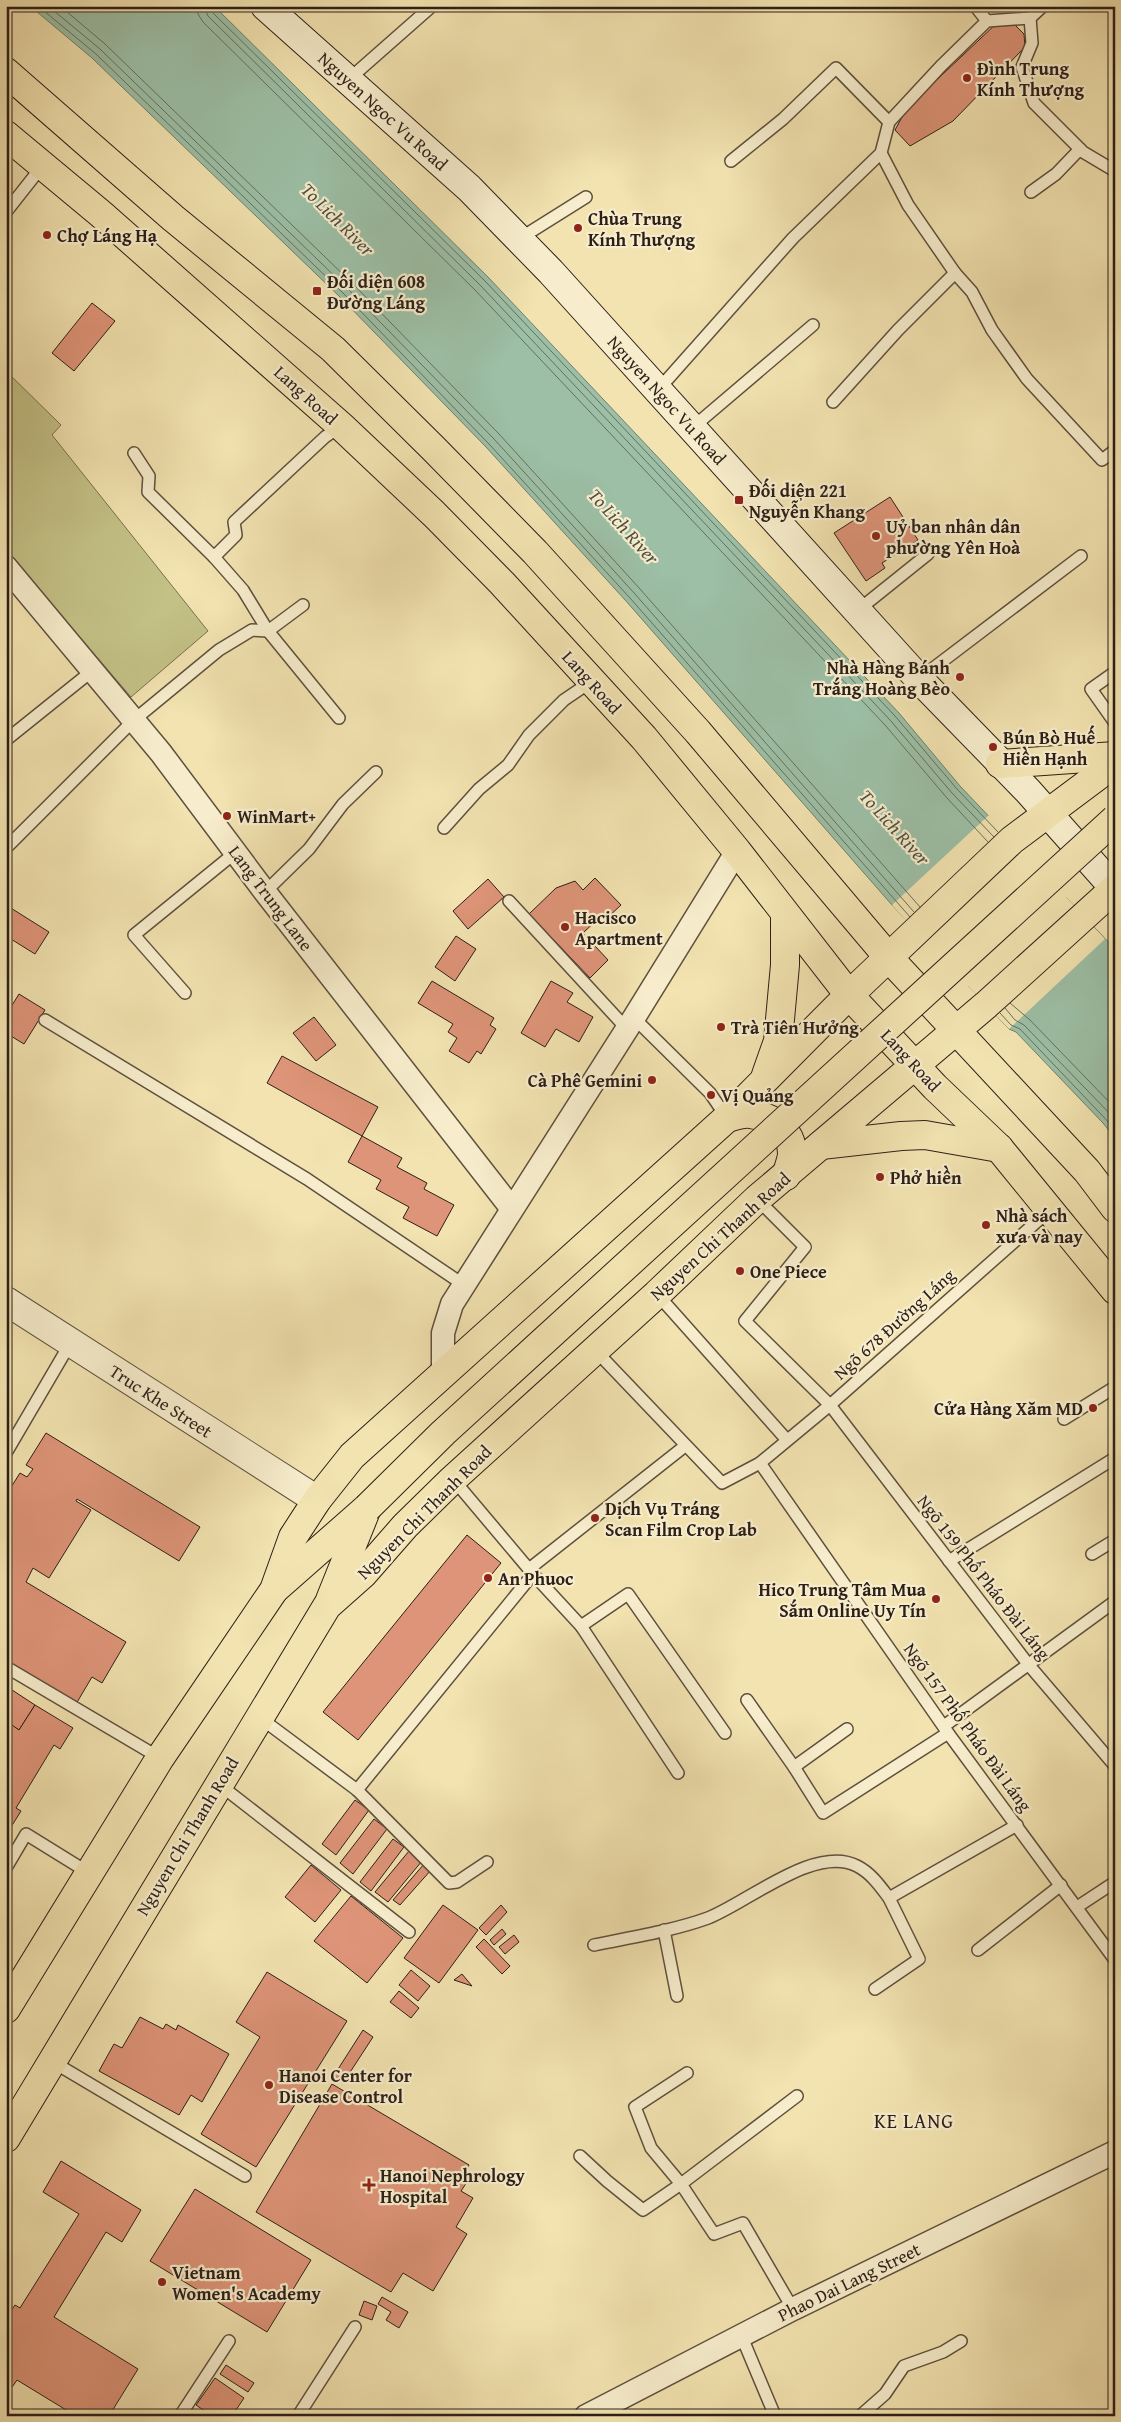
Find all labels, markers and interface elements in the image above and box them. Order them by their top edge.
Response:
street label: Nguyen Ngoc Vu Road [312,45,454,177]
place label: Đình Trung Kính Thượng [977,55,1085,103]
marker: Đình Trung Kính Thượng [961,72,973,84]
water label: To Lich River [295,176,382,263]
place label: Chùa Trung Kính Thượng [588,205,696,253]
place label: Chợ Láng Hạ [57,222,158,249]
marker: Chùa Trung Kính Thượng [572,222,584,234]
marker: Chợ Láng Hạ [41,229,53,241]
place label: Đối diện 608 Đường Láng [327,268,425,316]
marker: Đối diện 608 Đường Láng [311,285,323,297]
street label: Nguyen Ngoc Vu Road [601,329,733,471]
street label: Lang Road [268,359,344,431]
place label: Đối diện 221 Nguyễn Khang [749,477,865,525]
water label: To Lich River [582,482,666,571]
marker: Đối diện 221 Nguyễn Khang [733,494,745,506]
place label: Uỷ ban nhân dân phường Yên Hoà [886,513,1021,561]
marker: Uỷ ban nhân dân phường Yên Hoà [870,530,882,542]
street label: Lang Road [556,644,628,720]
place label: Nhà Hàng Bánh Trắng Hoàng Bèo [813,654,950,702]
marker: Nhà Hàng Bánh Trắng Hoàng Bèo [954,671,966,683]
place label: Bún Bò Huế Hiền Hạnh [1003,724,1096,772]
marker: Bún Bò Huế Hiền Hạnh [987,741,999,753]
water label: To Lich River [853,783,937,872]
place label: WinMart+ [237,803,316,830]
marker: WinMart+ [221,810,233,822]
street label: Lang Trung Lane [222,839,320,957]
place label: Hacisco Apartment [575,904,663,952]
marker: Hacisco Apartment [559,921,571,933]
place label: Trà Tiên Hưởng [731,1014,859,1041]
marker: Trà Tiên Hưởng [715,1021,727,1033]
street label: Lang Road [875,1022,948,1098]
place label: Cà Phê Gemini [528,1067,642,1094]
marker: Cà Phê Gemini [646,1074,658,1086]
place label: Vị Quảng [721,1082,794,1109]
marker: Vị Quảng [705,1089,717,1101]
place label: Phở hiền [890,1164,962,1191]
street label: Nguyen Chi Thanh Road [644,1165,797,1307]
marker: Phở hiền [874,1171,886,1183]
place label: Nhà sách xưa và nay [996,1202,1084,1250]
marker: Nhà sách xưa và nay [980,1219,992,1231]
place label: One Piece [750,1258,827,1285]
street label: Ngõ 678 Đường Láng [827,1262,961,1386]
marker: One Piece [734,1265,746,1277]
street label: Truc Khe Street [104,1358,218,1445]
place label: Cửa Hàng Xăm MD [934,1395,1083,1422]
marker: Cửa Hàng Xăm MD [1087,1402,1099,1414]
street label: Nguyen Chi Thanh Road [350,1438,498,1586]
street label: Ngõ 159 Phố Pháo Đài Láng [911,1489,1057,1665]
place label: Dịch Vụ Tráng Scan Film Crop Lab [605,1495,757,1543]
marker: Dịch Vụ Tráng Scan Film Crop Lab [589,1512,601,1524]
place label: An Phuoc [498,1565,573,1592]
marker: An Phuoc [482,1572,494,1584]
place label: Hico Trung Tâm Mua Sắm Online Uy Tín [759,1576,927,1624]
marker: Hico Trung Tâm Mua Sắm Online Uy Tín [930,1593,942,1605]
street label: Ngõ 157 Phố Pháo Đài Láng [897,1637,1039,1817]
street label: Nguyen Chi Thanh Road [129,1751,245,1921]
place label: Hanoi Center for Disease Control [279,2062,413,2110]
marker: Hanoi Center for Disease Control [263,2079,275,2091]
district label: KE LANG [874,2106,954,2135]
place label: Hanoi Nephrology Hospital [380,2162,525,2210]
marker: Hanoi Nephrology Hospital [362,2178,376,2192]
street label: Phao Dai Lang Street [773,2235,925,2328]
place label: Vietnam Women's Academy [172,2259,321,2307]
marker: Vietnam Women's Academy [156,2276,168,2288]

